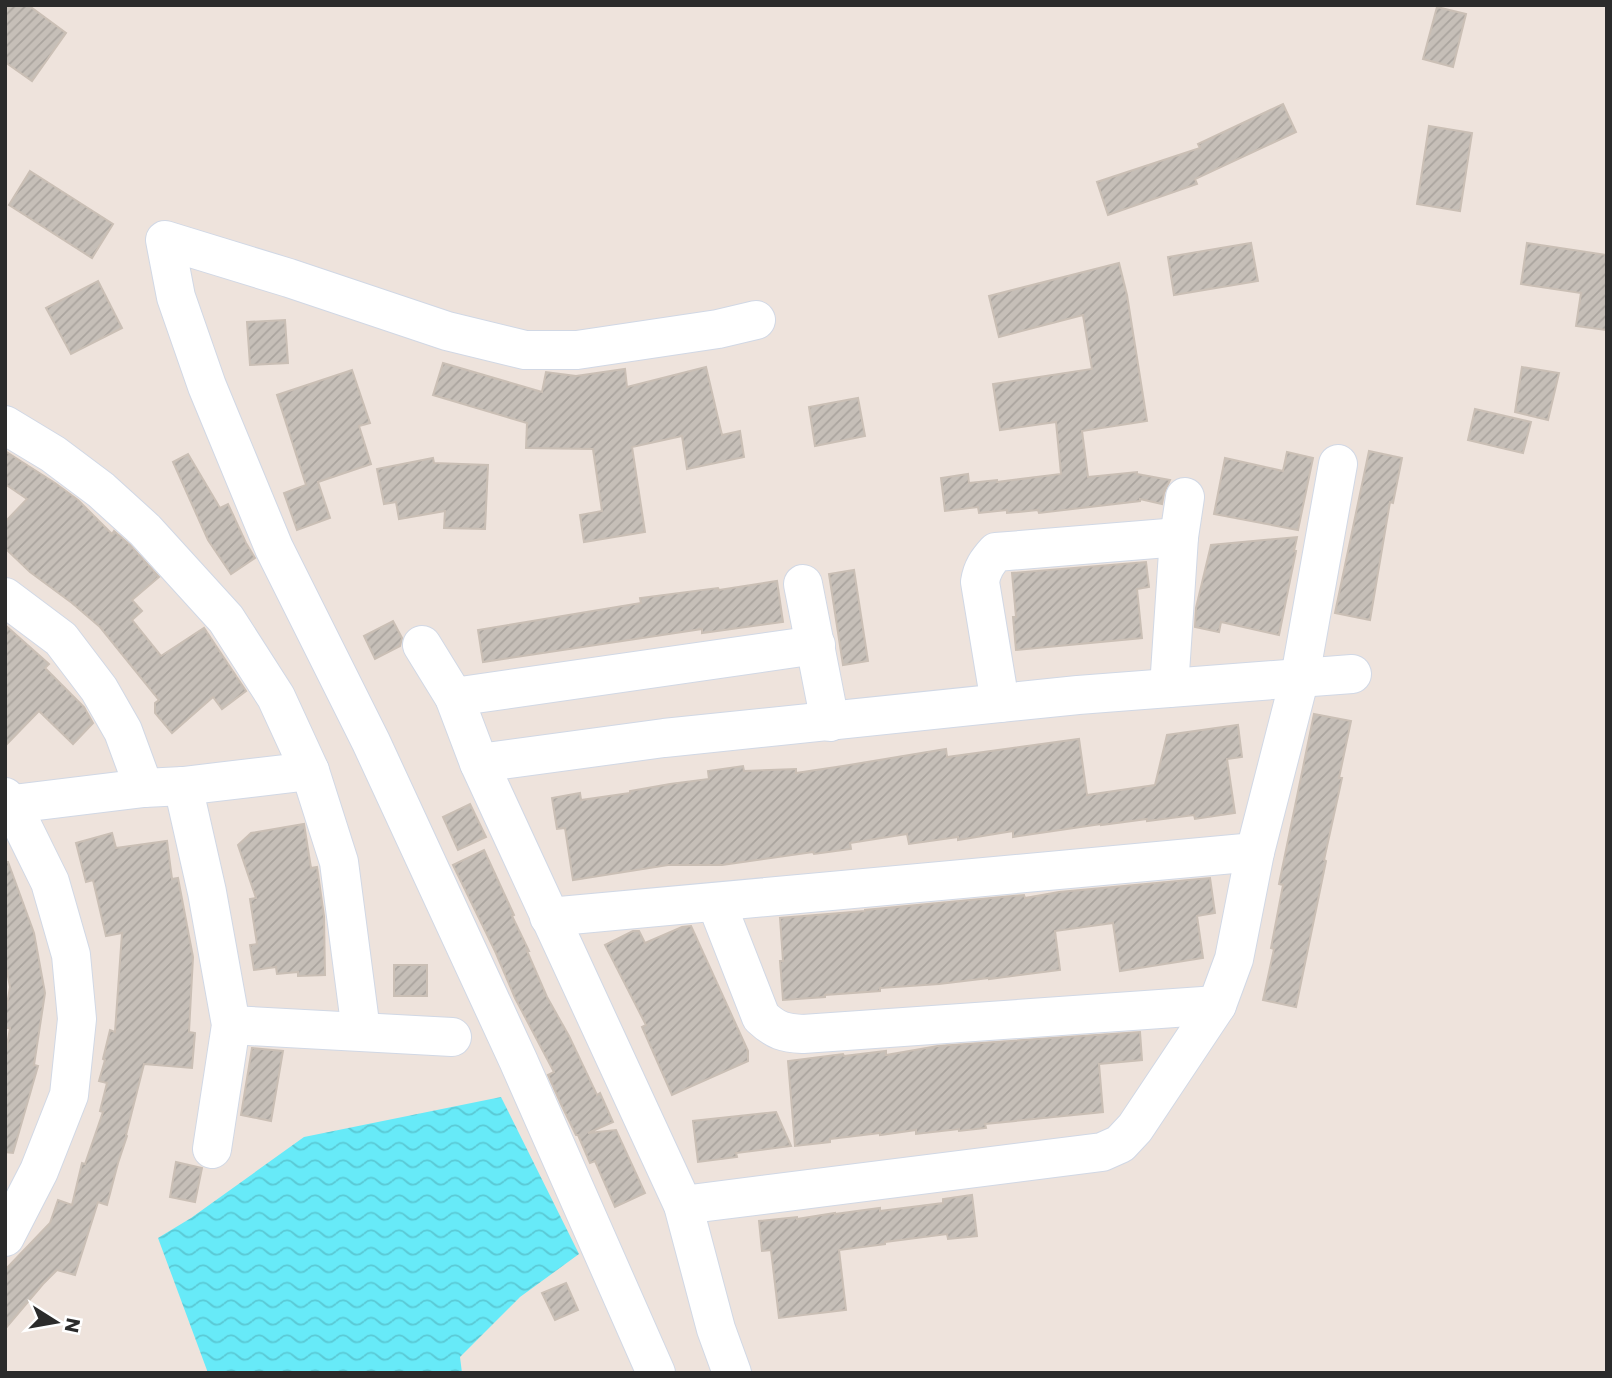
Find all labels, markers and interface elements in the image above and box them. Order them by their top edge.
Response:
north arrow [21,1287,91,1357]
text: N [58,1316,87,1335]

